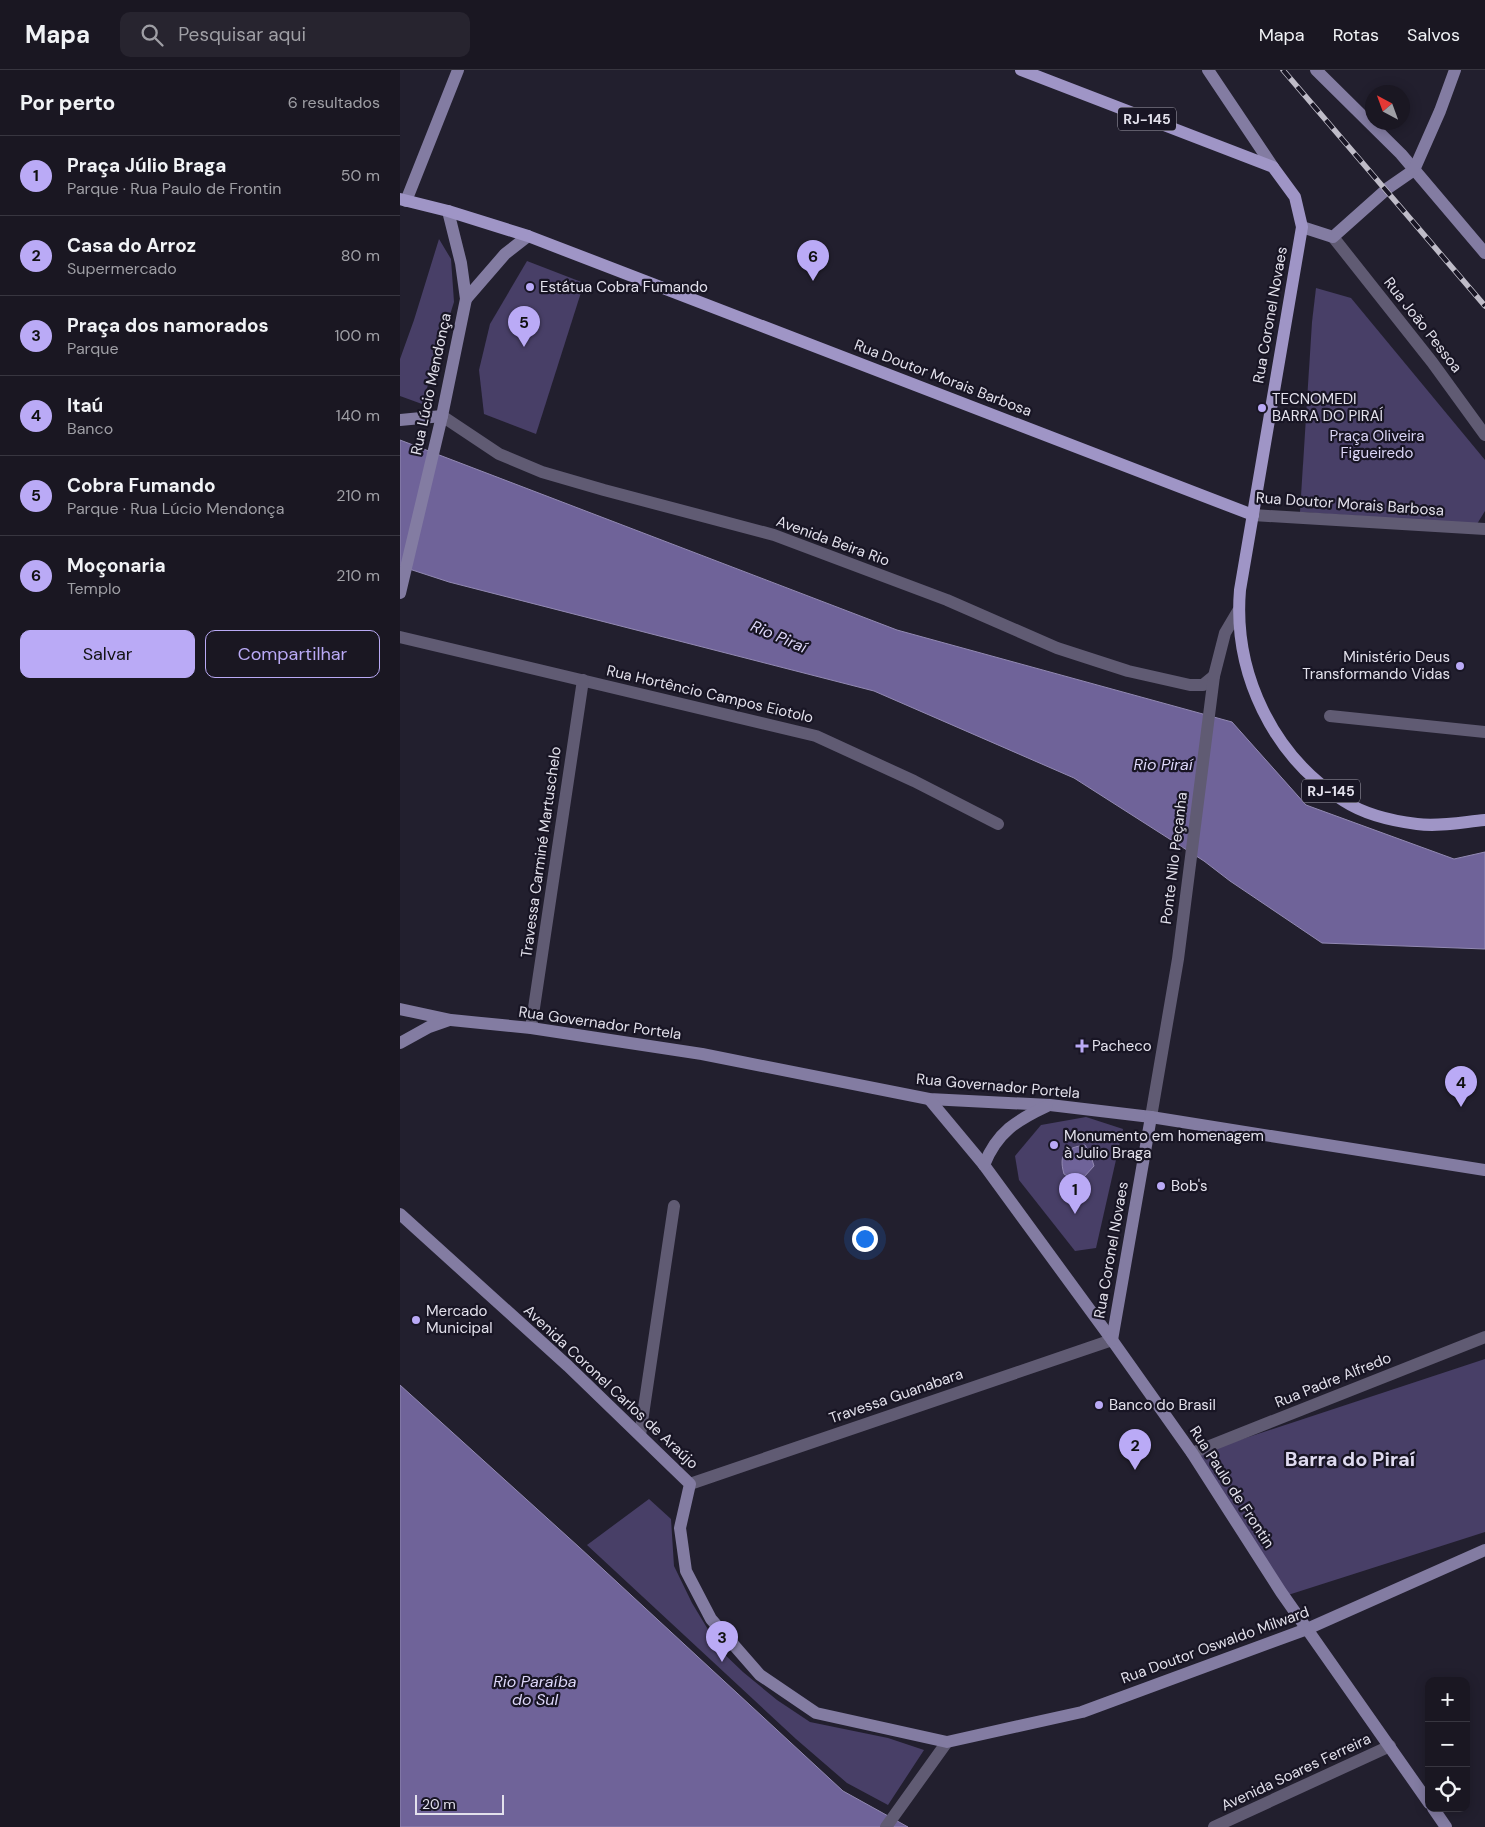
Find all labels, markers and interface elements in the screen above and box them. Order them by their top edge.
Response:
search box [120,12,470,57]
text: Mapa [25,19,90,50]
icon: search [138,21,166,49]
text: Pesquisar aqui [178,22,306,47]
text: Mapa [1259,23,1305,47]
text: Rotas [1333,23,1379,47]
text: Salvos [1407,23,1460,47]
north arrow [1365,85,1410,130]
text: Por perto [20,89,115,117]
text: 6 resultados [288,92,380,113]
road number: RJ-145 [1118,108,1176,131]
text: Praça Júlio Braga [67,153,227,178]
text: 1 [33,165,39,186]
text: 50 m [341,165,380,186]
text: Parque · Rua Paulo de Frontin [67,178,281,199]
text: Casa do Arroz [67,233,196,258]
pin: 6 [797,240,829,281]
text: 2 [31,245,41,266]
text: 80 m [341,245,380,266]
street label: Rua Coronel Novaes [1248,245,1292,385]
text: Supermercado [67,258,177,279]
street label: Rua João Pessoa [1379,273,1467,377]
place label: Estátua Cobra Fumando [540,277,708,297]
marker: Estátua Cobra Fumando [524,281,536,293]
pin: 5 [508,306,540,347]
street label: Rua Lúcio Mendonça [406,311,456,457]
text: Praça dos namorados [67,313,269,338]
text: 3 [31,325,41,346]
text: 100 m [335,325,380,346]
street label: Rua Doutor Morais Barbosa [851,335,1035,421]
text: Parque [67,338,119,359]
place label: TECNOMEDI BARRA DO PIRAÍ [1272,389,1384,426]
text: Itaú [67,393,103,418]
marker: TECNOMEDI BARRA DO PIRAÍ [1256,402,1268,414]
text: 4 [31,405,41,426]
text: 140 m [336,405,380,426]
text: Banco [67,418,113,439]
park label: Praça Oliveira Figueiredo [1329,426,1425,463]
text: Cobra Fumando [67,473,215,498]
text: 5 [31,485,41,506]
text: 210 m [336,485,380,506]
street label: Rua Doutor Morais Barbosa [1255,487,1445,521]
text: Parque · Rua Lúcio Mendonça [67,498,284,519]
street label: Avenida Beira Rio [774,511,893,571]
text: Moçonaria [67,553,166,578]
text: 6 [31,565,41,586]
text: 210 m [336,565,380,586]
text: Templo [67,578,121,599]
water label: Rio Piraí [748,615,811,658]
button: Salvar [20,630,195,678]
button: Compartilhar [205,630,380,678]
place label: Ministério Deus Transformando Vidas [1302,647,1450,684]
street label: Rua Hortêncio Campos Eiotolo [605,660,816,728]
marker: Ministério Deus Transformando Vidas [1454,660,1466,672]
street label: Travessa Carminé Martuschelo [516,745,566,959]
water label: Rio Piraí [1134,754,1194,775]
road number: RJ-145 [1302,779,1360,802]
street label: Ponte Nilo Peçanha [1156,791,1192,925]
street label: Rua Governador Portela [517,1002,683,1044]
place label: Pacheco [1092,1036,1152,1056]
marker: Pacheco [1076,1040,1088,1052]
pin: 4 [1445,1066,1477,1107]
street label: Rua Governador Portela [915,1069,1081,1103]
place label: Monumento em homenagem à Julio Braga [1064,1126,1264,1163]
marker: Monumento em homenagem à Julio Braga [1048,1139,1060,1151]
pin: 1 [1059,1173,1091,1214]
place label: Bob's [1171,1176,1208,1196]
street label: Rua Coronel Novaes [1089,1180,1133,1320]
marker: Bob's [1155,1180,1167,1192]
your location [852,1226,878,1252]
street label: Avenida Coronel Carlos de Araújo [519,1300,703,1474]
place label: Mercado Municipal [426,1301,493,1338]
marker: Mercado Municipal [410,1314,422,1326]
street label: Rua Padre Alfredo [1272,1347,1394,1412]
street label: Travessa Guanabara [826,1364,966,1428]
place label: Banco do Brasil [1109,1395,1216,1415]
marker: Banco do Brasil [1093,1399,1105,1411]
street label: Rua Paulo de Frontin [1185,1422,1279,1552]
pin: 2 [1119,1429,1151,1470]
district label: Barra do Piraí [1285,1446,1416,1472]
street label: Rua Doutor Oswaldo Milward [1118,1602,1312,1688]
pin: 3 [706,1621,738,1662]
water label: Rio Paraíba do Sul [493,1671,577,1710]
map controls [1425,1677,1470,1812]
button: + [1425,1677,1470,1722]
button: − [1425,1722,1470,1767]
street label: Avenida Soares Ferreira [1218,1729,1374,1815]
button: locate [1425,1767,1470,1812]
scale bar [415,1792,504,1815]
text: 20 m [422,1795,456,1813]

